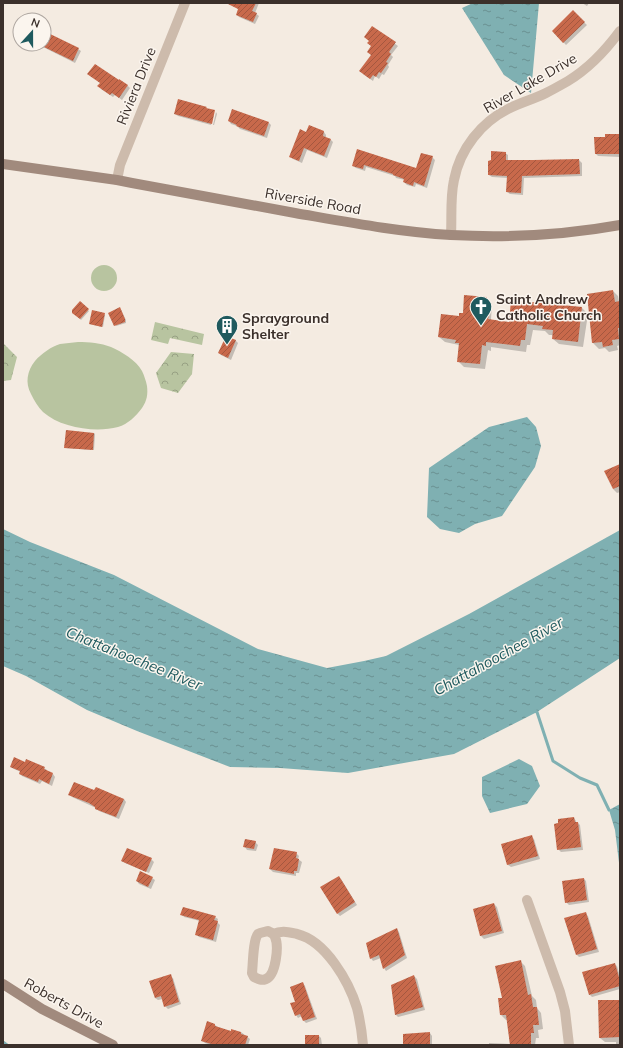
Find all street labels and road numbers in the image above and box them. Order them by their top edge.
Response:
street label: Riviera Drive [112,44,160,128]
street label: River Lake Drive [480,49,580,117]
street label: Riverside Road [264,184,362,218]
street label: Roberts Drive [21,974,107,1032]

